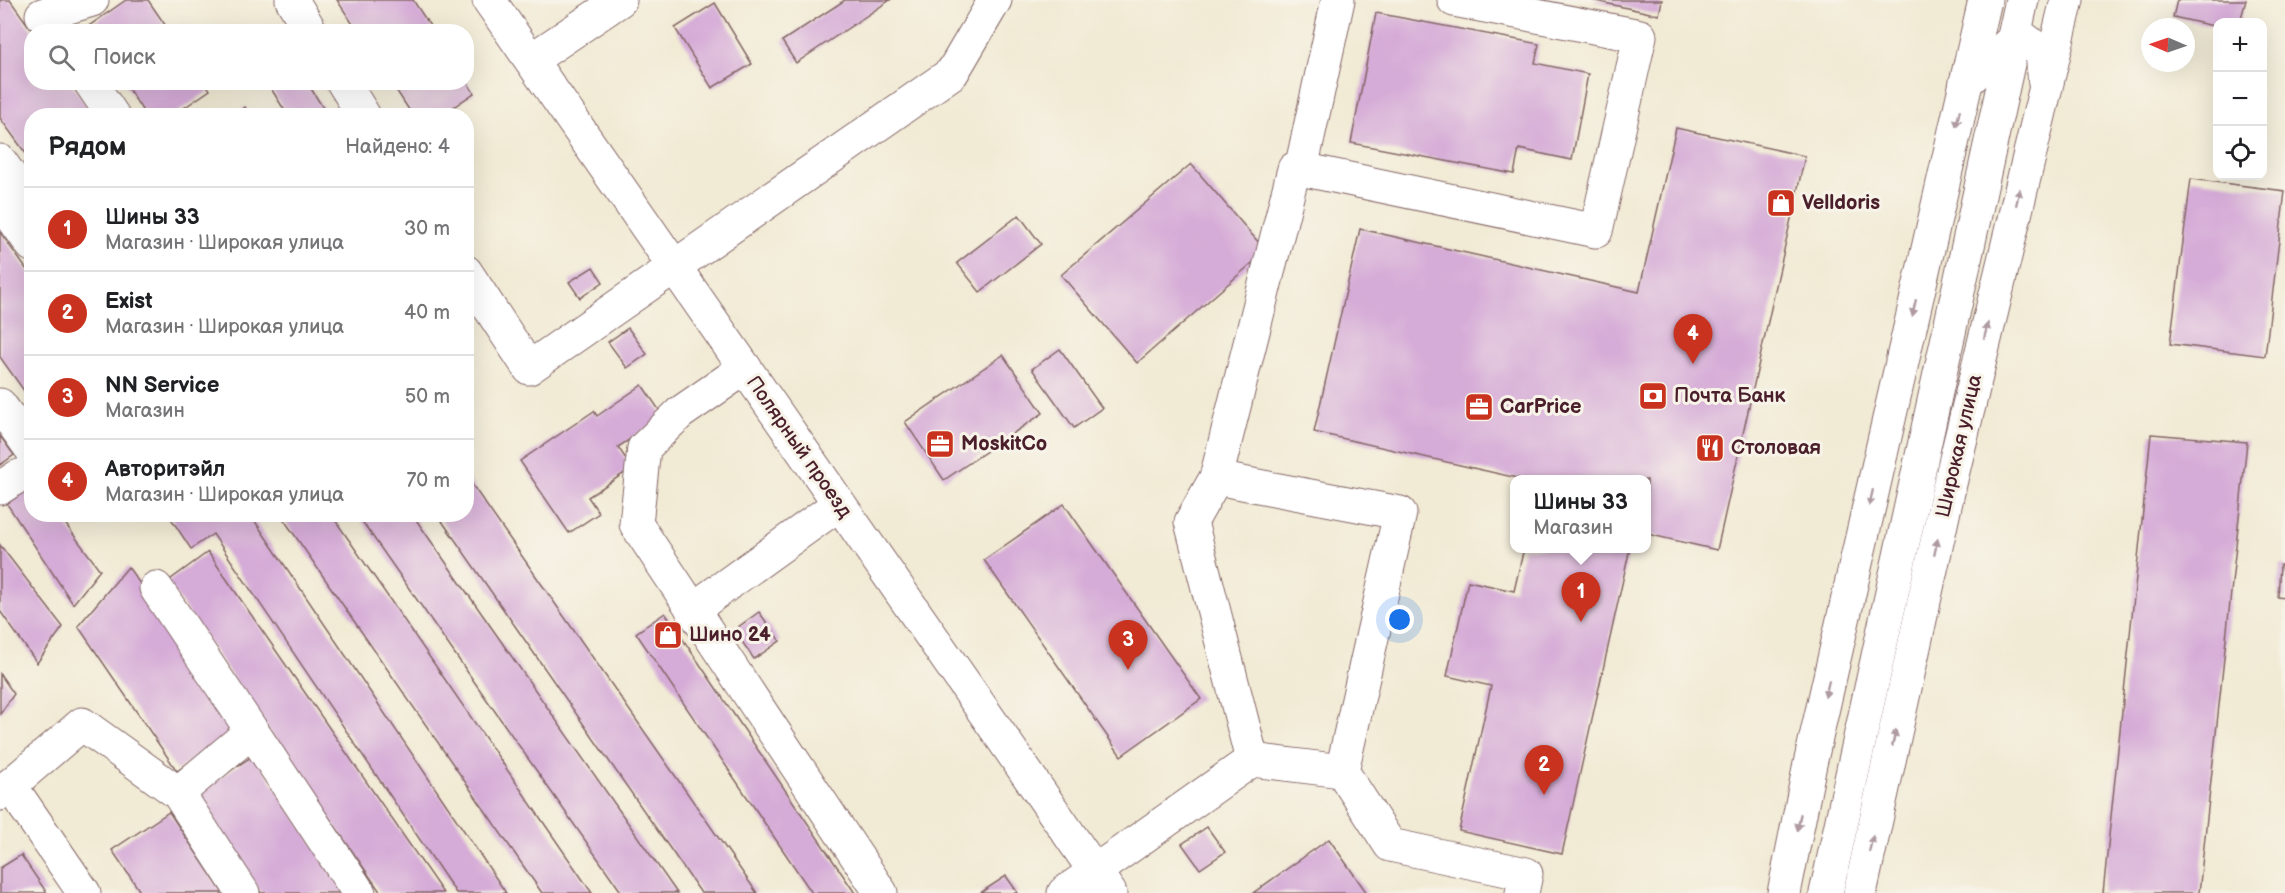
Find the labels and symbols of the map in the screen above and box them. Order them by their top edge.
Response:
north arrow [2141,18,2195,72]
one-way arrow [1952,109,1962,128]
shop icon: Velldoris [1765,187,1797,219]
one-way arrow [2014,187,2023,206]
place label: Velldoris [1802,191,1880,215]
one-way arrow [1908,299,1918,318]
pin: 4 [1674,314,1712,364]
one-way arrow [1982,322,1992,340]
street label: Полярный проезд [741,371,857,523]
street label: Широкая улица [1931,372,1987,520]
bank icon: Почта Банк [1637,380,1669,412]
place label: Почта Банк [1674,384,1786,408]
office icon: CarPrice [1463,391,1495,423]
place label: CarPrice [1500,395,1582,419]
office icon: MoskitCo [924,428,956,460]
place label: MoskitCo [961,432,1047,456]
restaurant icon: Столовая [1694,432,1726,464]
place label: Столовая [1731,436,1821,460]
one-way arrow [1865,489,1875,508]
one-way arrow [1931,538,1941,557]
pin: 1 [1562,572,1600,622]
your location [1385,605,1414,634]
shop icon: Шино 24 [652,619,684,651]
pin: 3 [1108,620,1148,670]
place label: Шино 24 [689,623,771,647]
one-way arrow [1822,679,1832,698]
one-way arrow [1890,728,1899,747]
pin: 2 [1524,746,1564,795]
one-way arrow [1794,812,1803,831]
one-way arrow [1867,834,1876,853]

